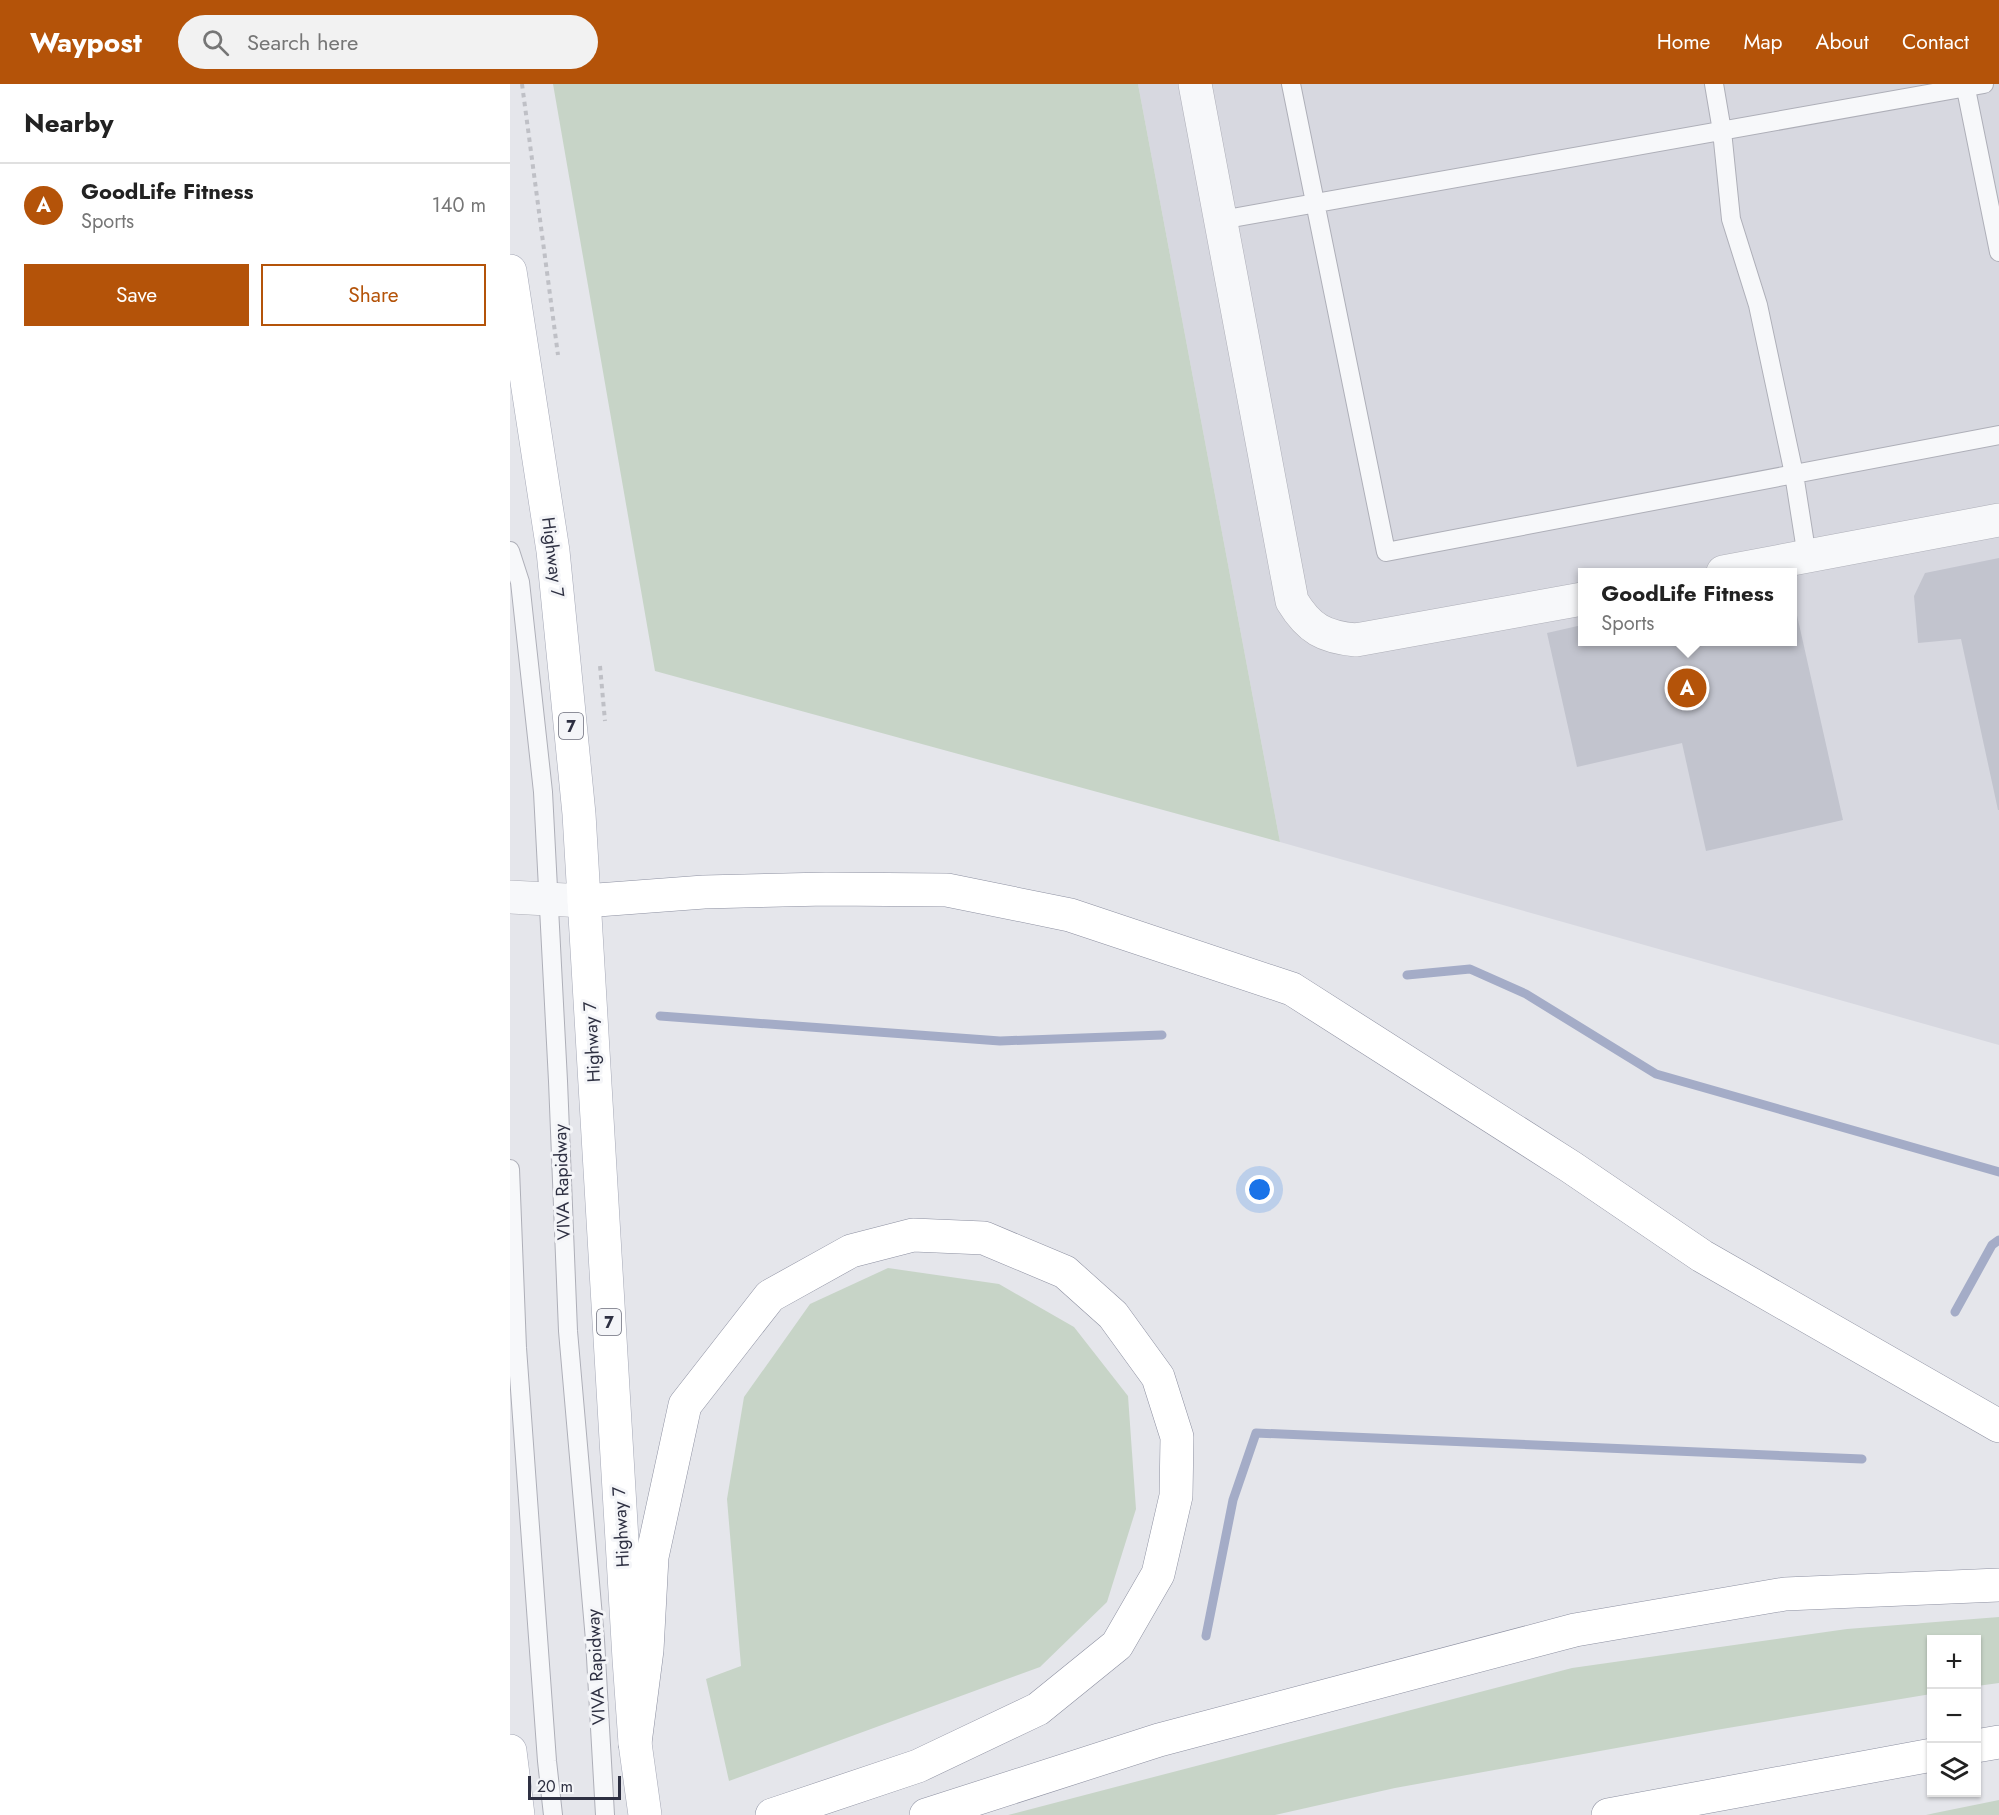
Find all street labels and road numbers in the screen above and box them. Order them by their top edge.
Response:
street label: Highway 7 [535,515,571,599]
road number: 7 [559,713,583,739]
street label: Highway 7 [577,1000,607,1083]
street label: VIVA Rapidway [547,1123,577,1241]
road number: 7 [597,1309,621,1335]
street label: Highway 7 [606,1485,636,1568]
street label: VIVA Rapidway [580,1608,612,1726]

